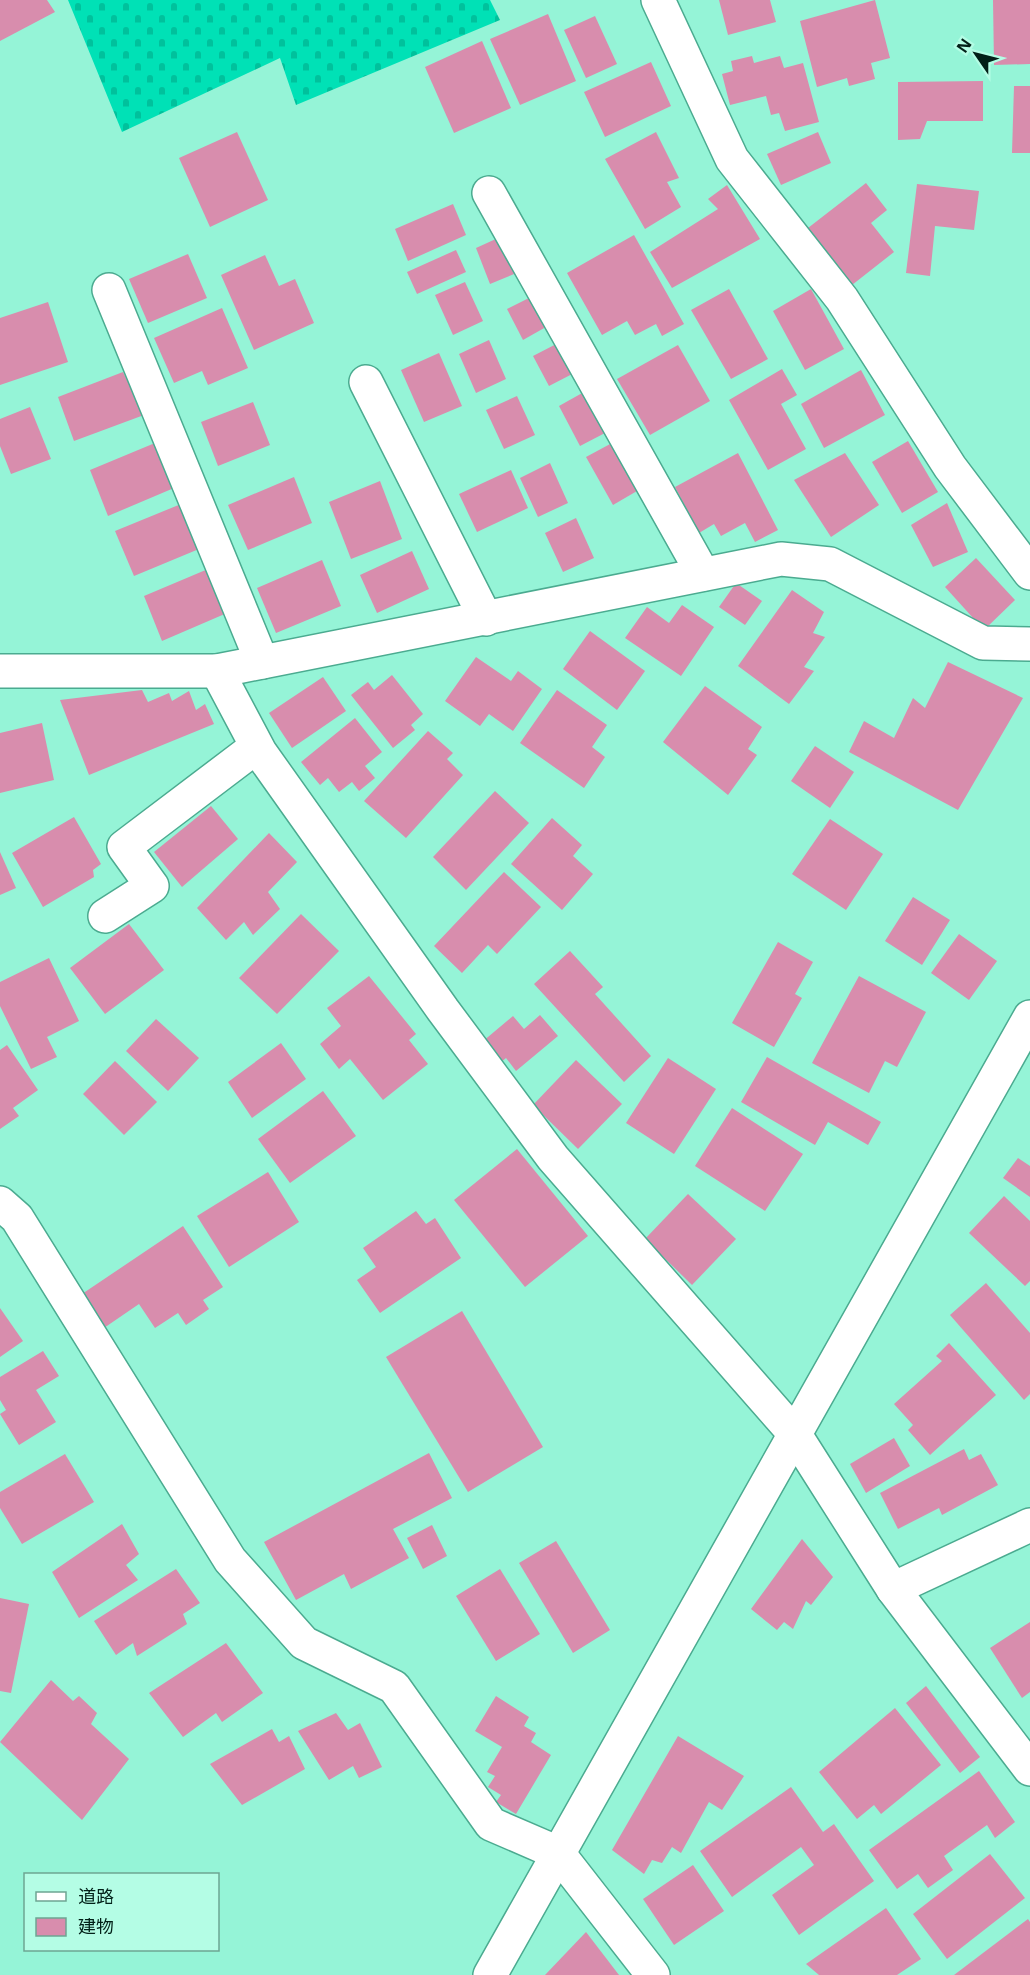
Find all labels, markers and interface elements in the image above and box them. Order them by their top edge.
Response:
north arrow [946,24,1006,84]
text: N [951,34,976,57]
legend [24,1873,219,1951]
text: 道路 [78,1884,114,1908]
text: 建物 [78,1914,114,1938]

